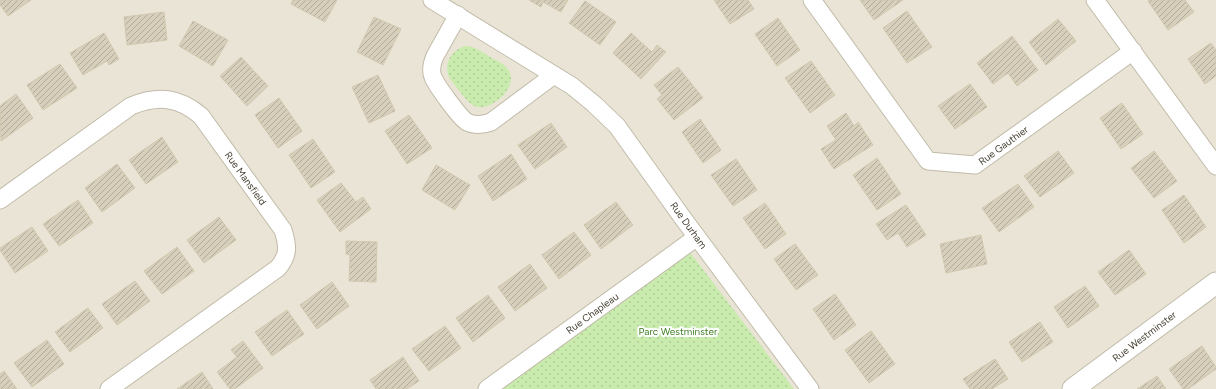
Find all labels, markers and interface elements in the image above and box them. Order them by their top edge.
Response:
street label: Rue Gauthier [976,123,1031,168]
street label: Rue Mansfield [222,149,269,208]
street label: Rue Durham [667,199,710,251]
street label: Rue Chapleau [563,290,621,337]
street label: Rue Westminster [1110,308,1179,365]
park label: Parc Westminster [639,325,718,338]

